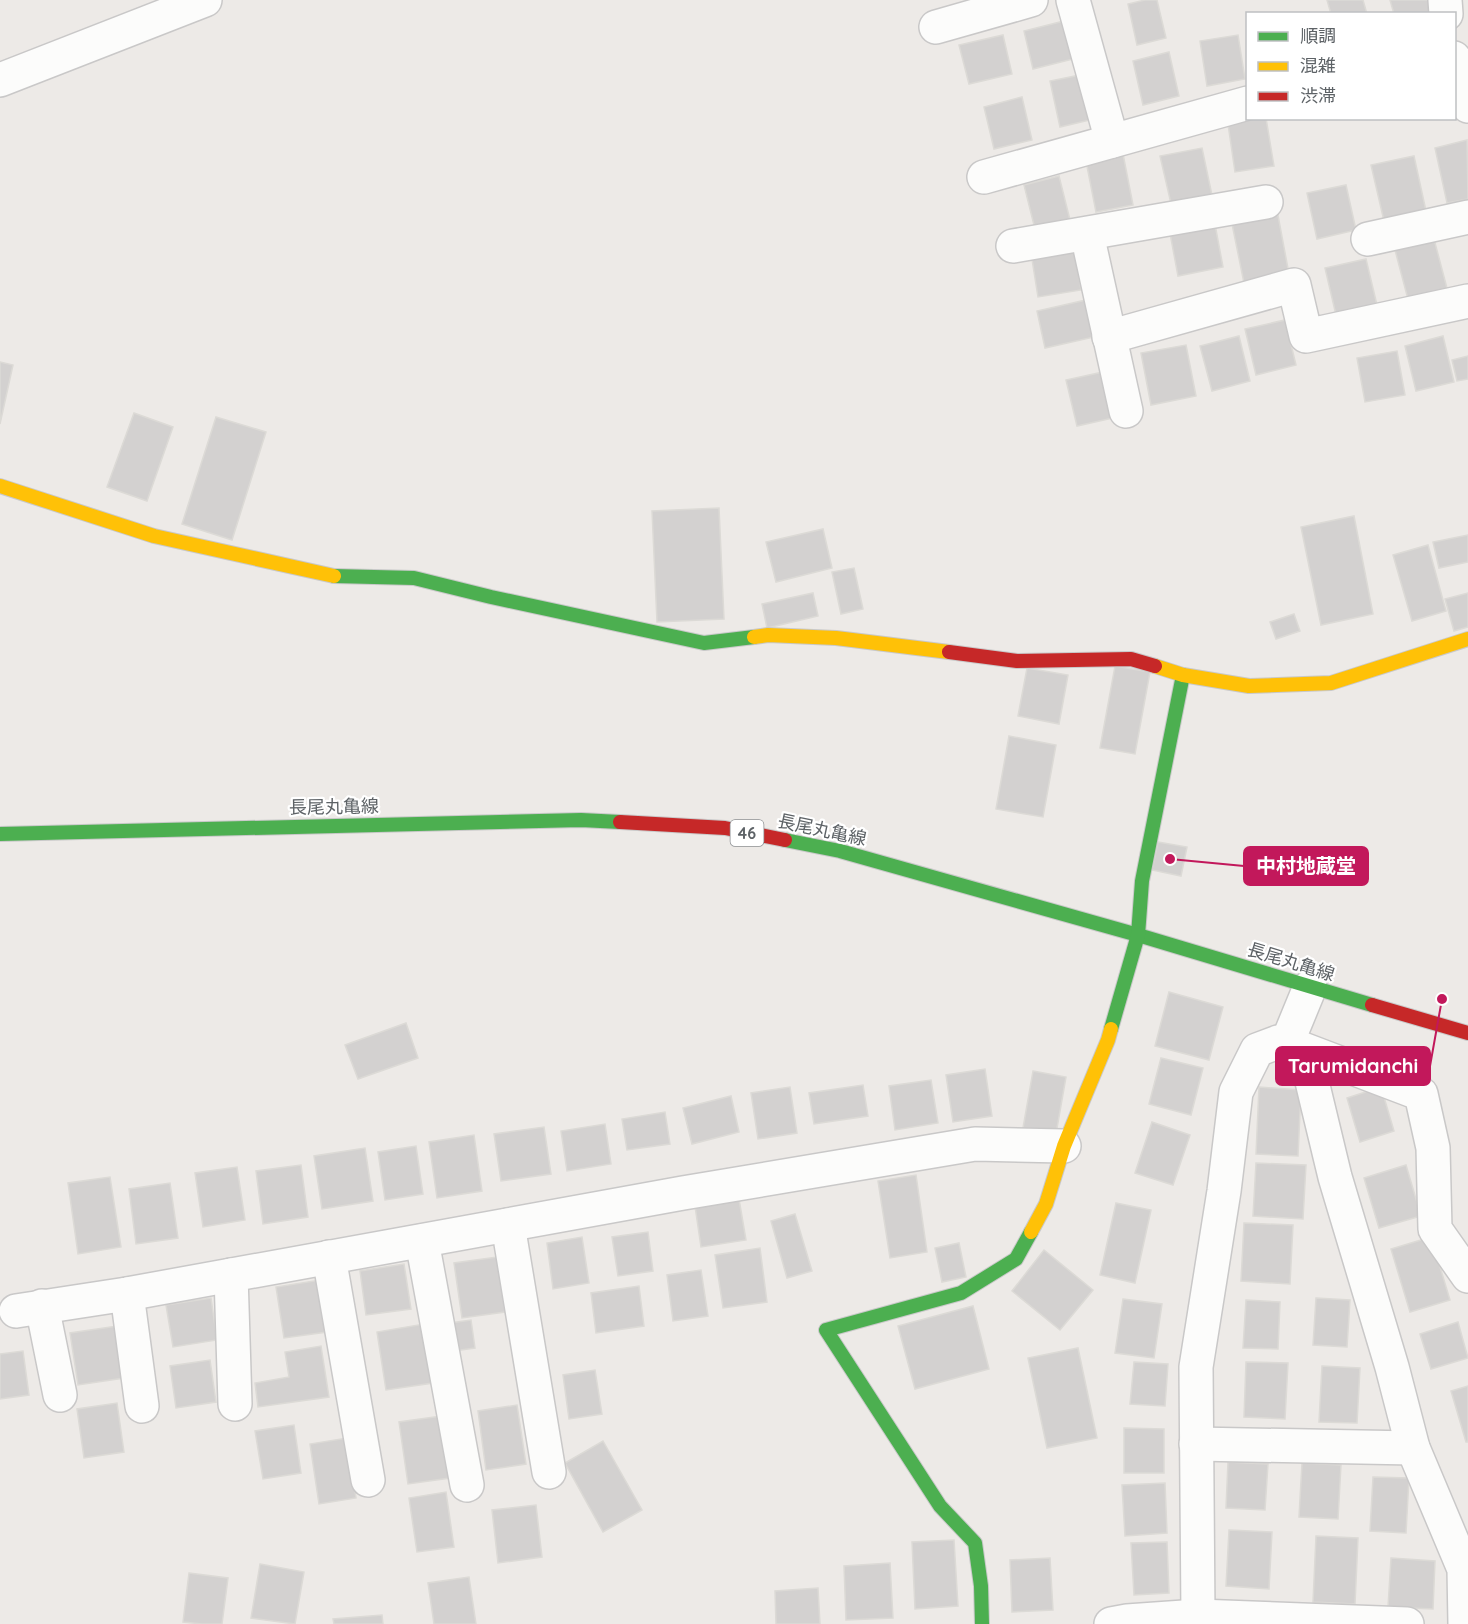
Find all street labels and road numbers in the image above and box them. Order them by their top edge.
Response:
street label: 長尾丸亀線 [289,794,379,819]
street label: 長尾丸亀線 [776,809,869,850]
road number: 46 [730,820,764,846]
street label: 長尾丸亀線 [1245,937,1338,986]

